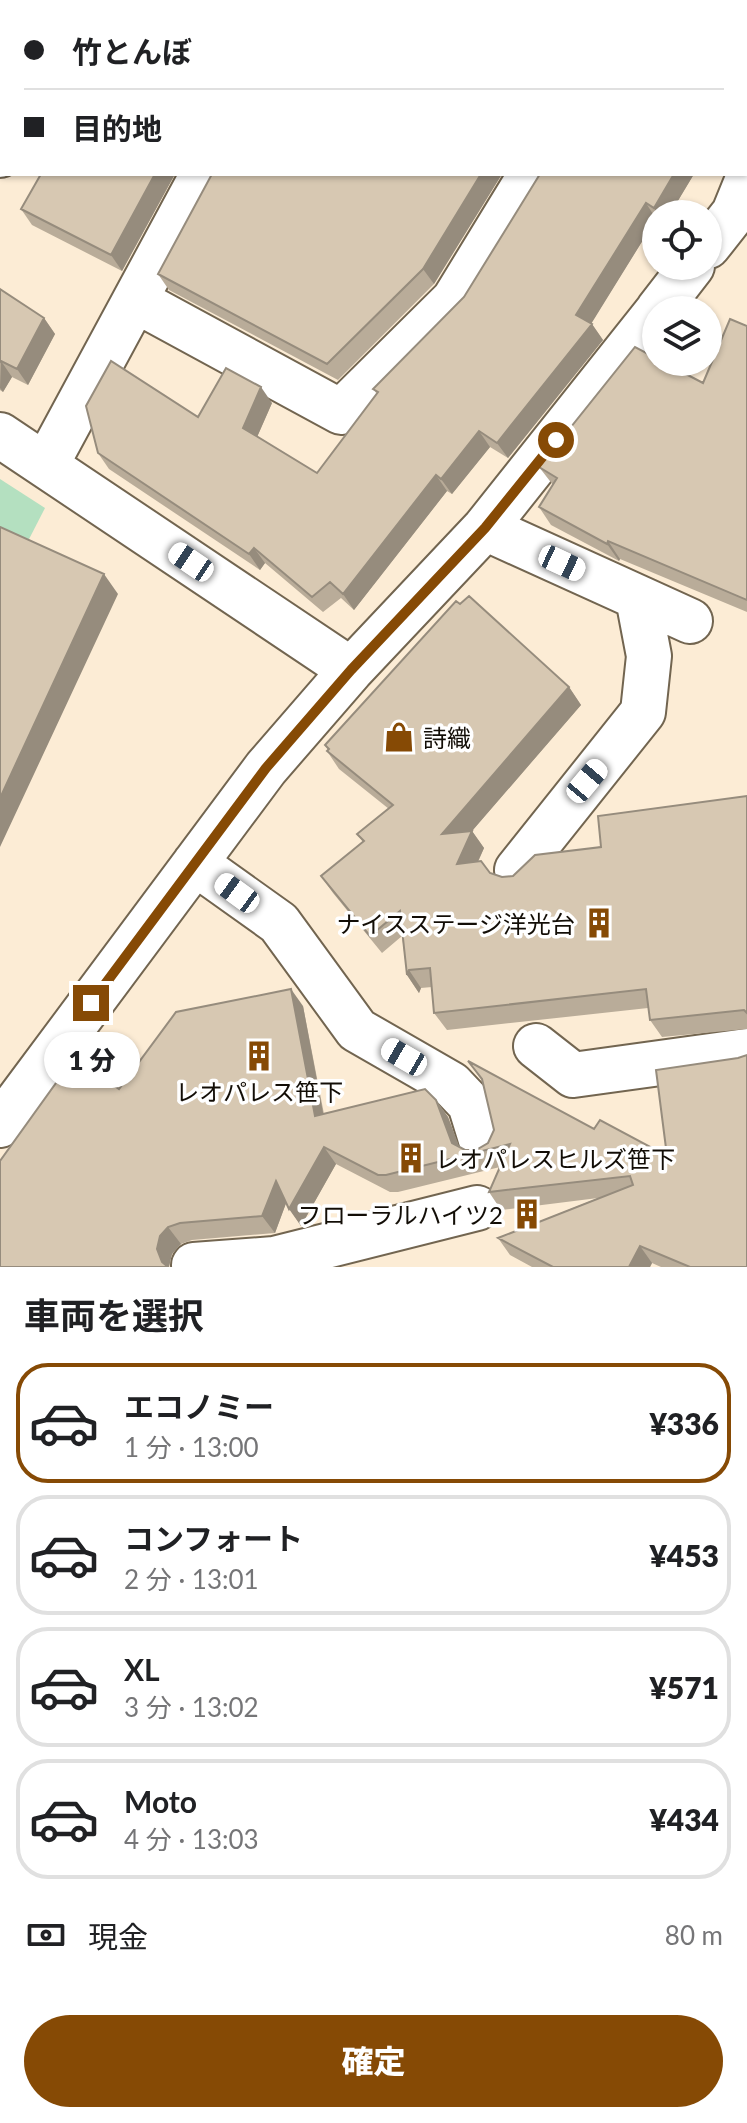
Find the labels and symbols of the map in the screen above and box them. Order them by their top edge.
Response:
route start [538,422,574,458]
car [164,539,218,585]
car [535,542,589,584]
shop icon: 詩織 [382,720,416,754]
place label: 詩織 [423,723,471,752]
car [562,755,612,807]
car [211,869,263,917]
building icon: ナイスステージ洋光台 [582,906,616,940]
place label: ナイスステージ洋光台 [336,909,575,938]
route end [73,985,109,1021]
callout: 1 分 [43,1031,139,1087]
car [377,1035,431,1079]
building icon: レオパレス笹下 [242,1039,276,1073]
place label: レオパレス笹下 [175,1077,343,1106]
building icon: レオパレスヒルズ笹下 [394,1141,428,1175]
place label: レオパレスヒルズ笹下 [435,1144,675,1173]
building icon: フローラルハイツ2 [510,1197,544,1231]
place label: フローラルハイツ2 [298,1200,503,1229]

